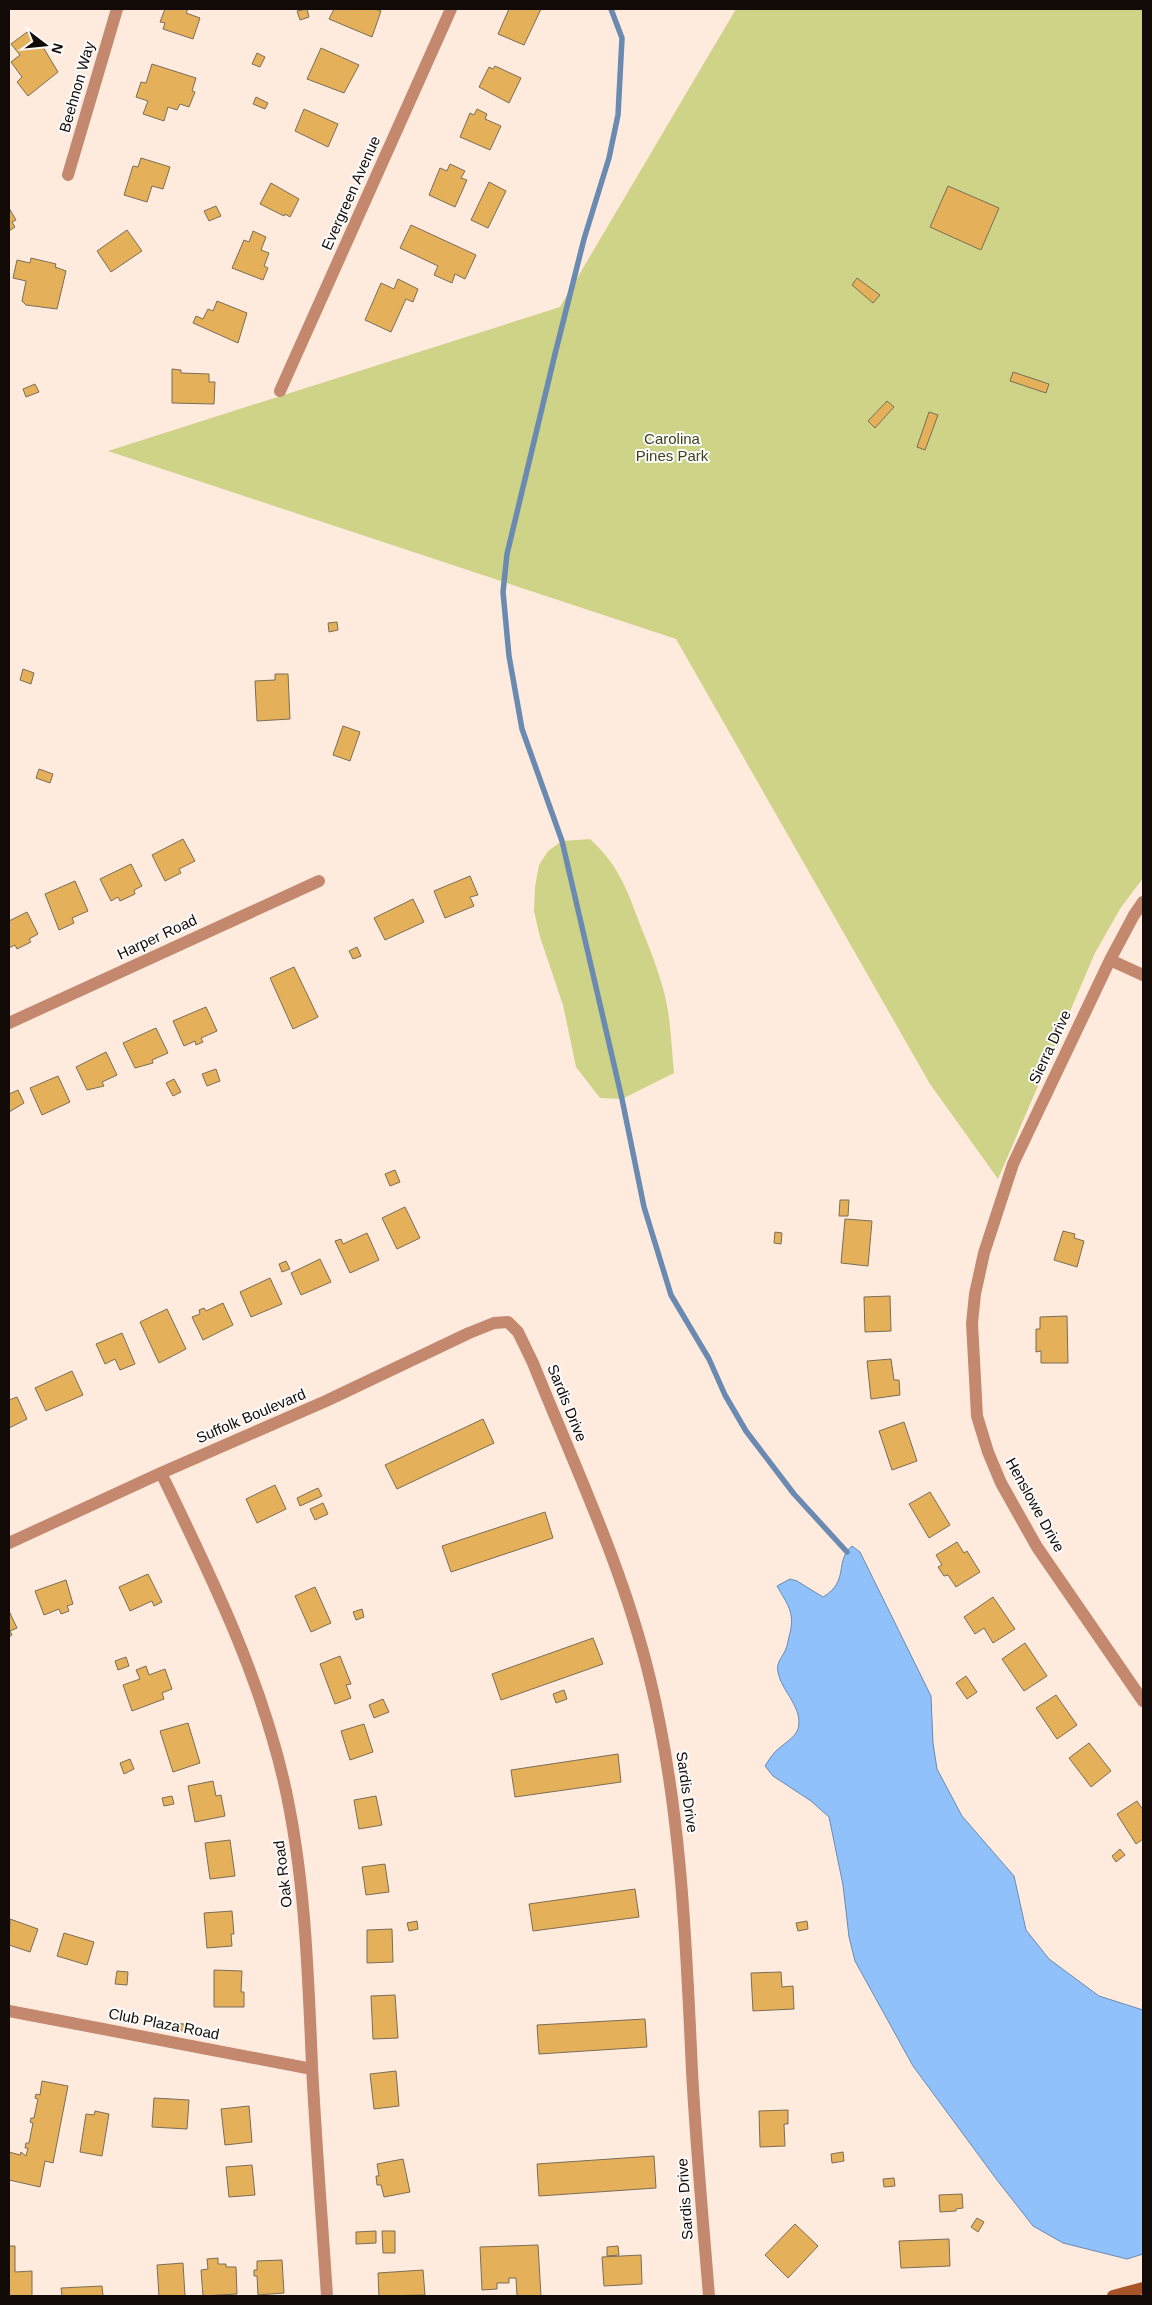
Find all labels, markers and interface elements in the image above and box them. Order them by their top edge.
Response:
north arrow [20,20,70,70]
street label: Beehnon Way [55,39,98,134]
text: N [48,42,67,56]
street label: Evergreen Avenue [318,133,383,253]
park label: Carolina Pines Park [636,430,709,464]
street label: Harper Road [114,911,199,962]
street label: Sierra Drive [1025,1007,1074,1086]
street label: Sardis Drive [544,1362,591,1444]
street label: Suffolk Boulevard [193,1385,308,1446]
street label: Henslowe Drive [1003,1455,1068,1555]
street label: Sardis Drive [673,1750,702,1834]
street label: Oak Road [270,1840,295,1909]
street label: Club Plaza Road [107,2004,221,2043]
street label: Sardis Drive [673,2158,696,2240]

